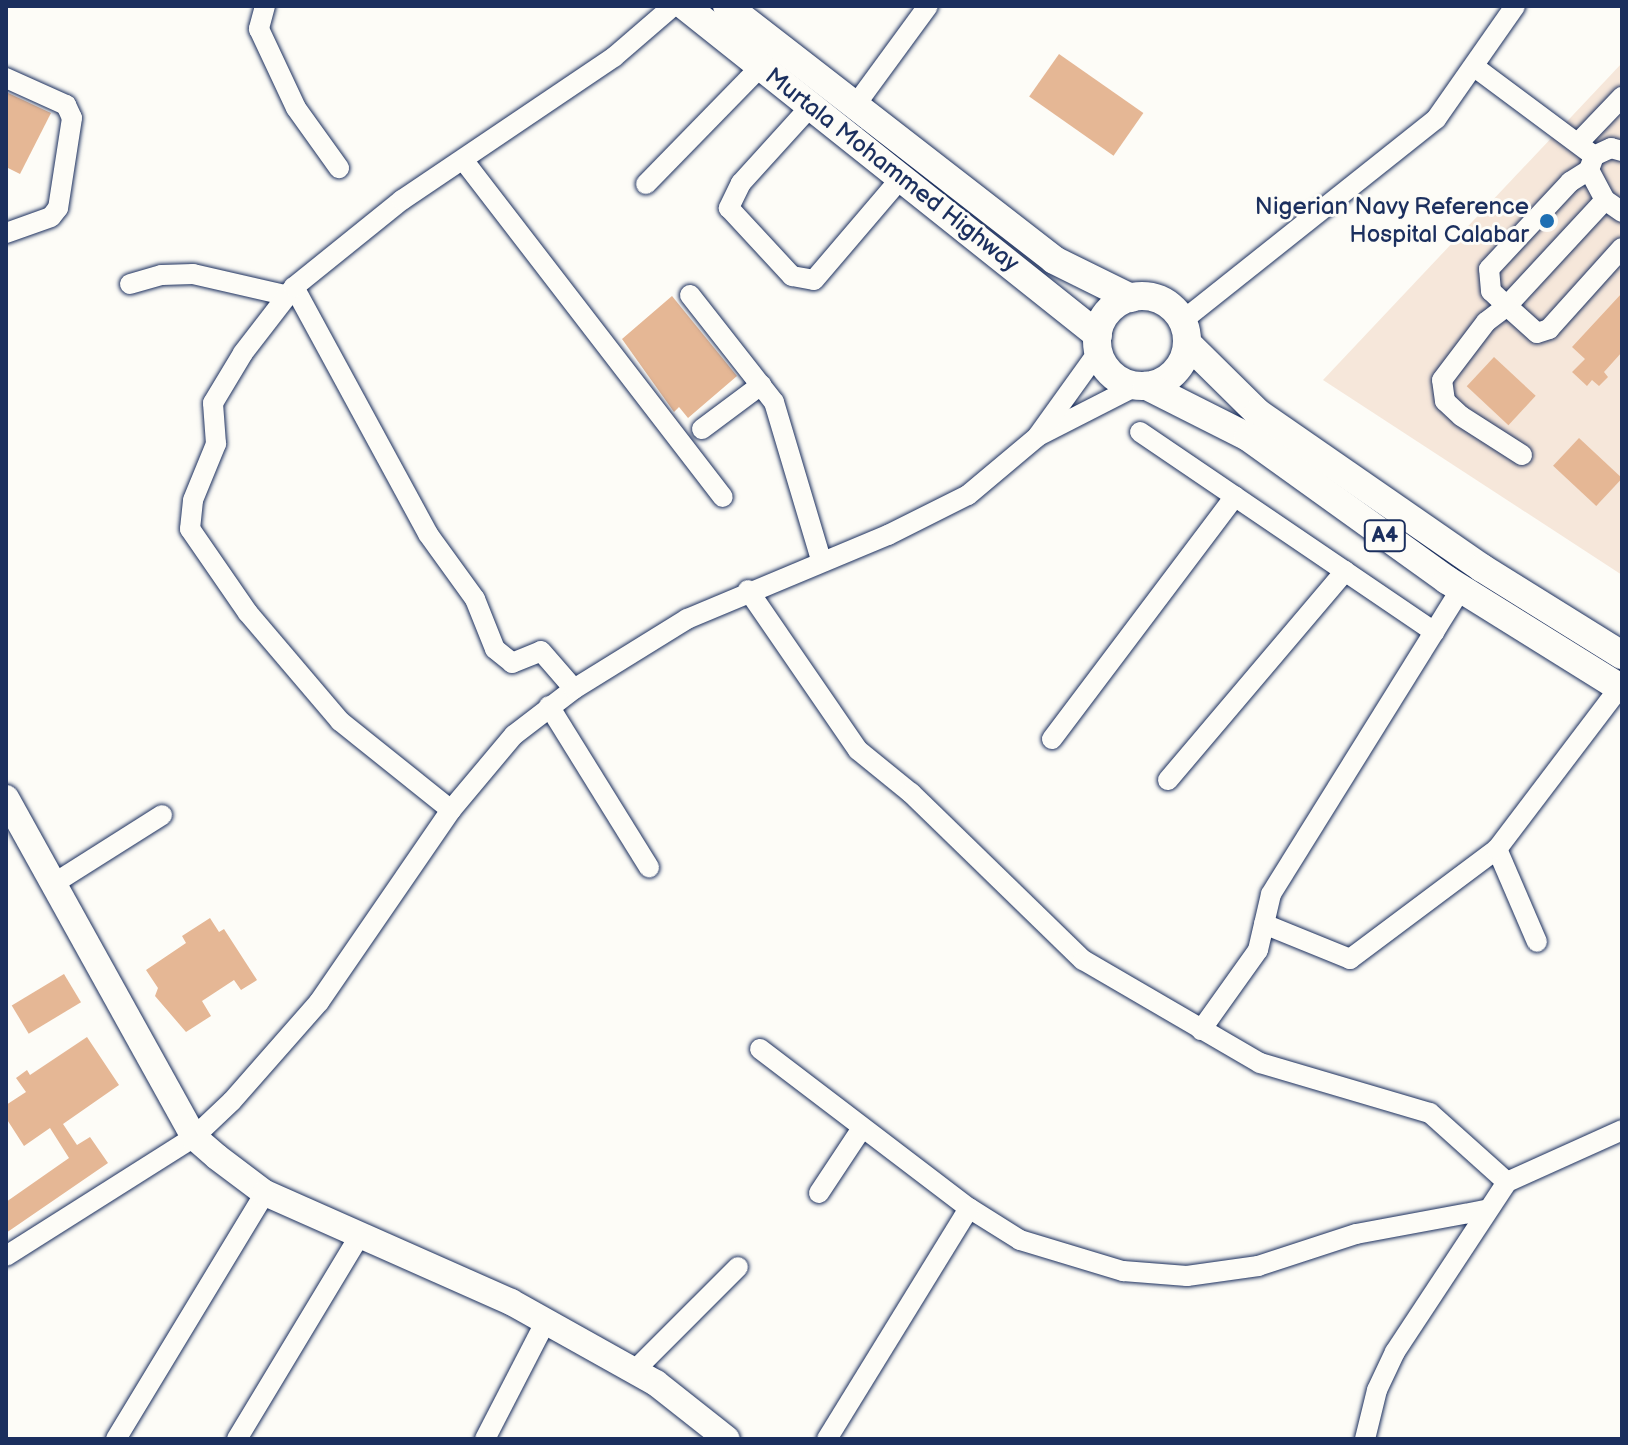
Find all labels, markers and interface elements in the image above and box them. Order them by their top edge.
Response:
street label: Murtala Mohammed Highway [759,62,1025,278]
place label: Nigerian Navy Reference Hospital Calabar [1253,193,1529,249]
marker: Nigerian Navy Reference Hospital Calabar [1536,210,1558,232]
road number: A4 [1363,518,1407,554]

